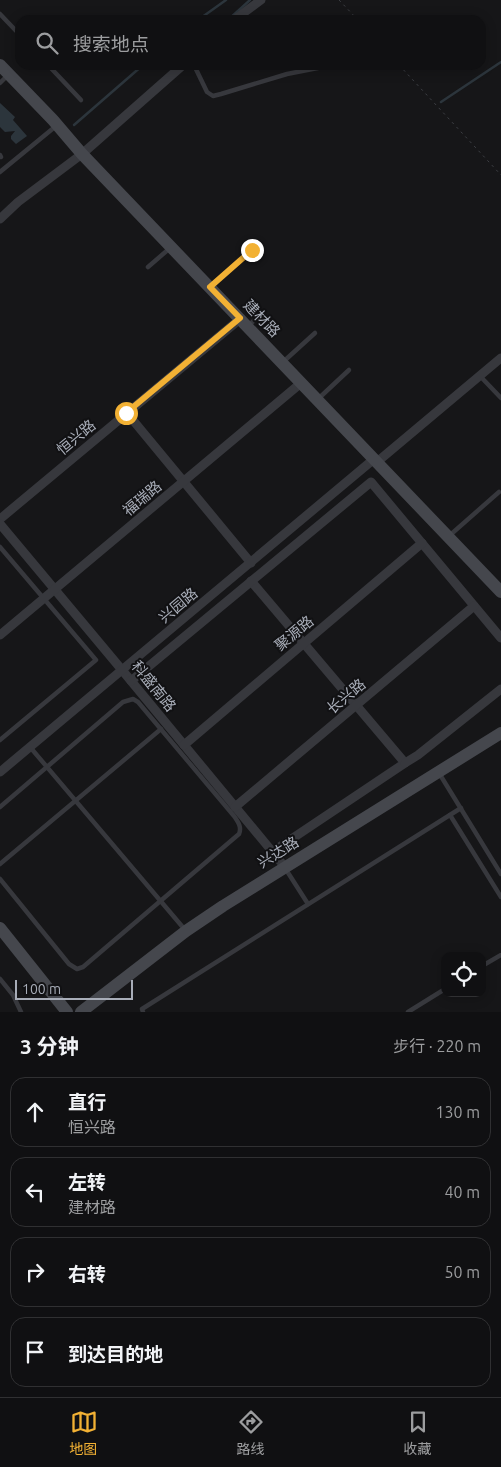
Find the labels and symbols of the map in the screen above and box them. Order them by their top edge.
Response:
route end [241,239,264,262]
street label: 建材路 [240,296,284,340]
route start [115,402,138,425]
street label: 恒兴路 [53,416,99,458]
street label: 福瑞路 [119,477,165,519]
street label: 兴园路 [155,584,201,626]
street label: 聚源路 [271,612,317,654]
street label: 科盛南路 [129,657,179,715]
street label: 长兴路 [323,675,369,717]
street label: 兴达路 [254,833,302,871]
scale bar [15,977,132,1000]

